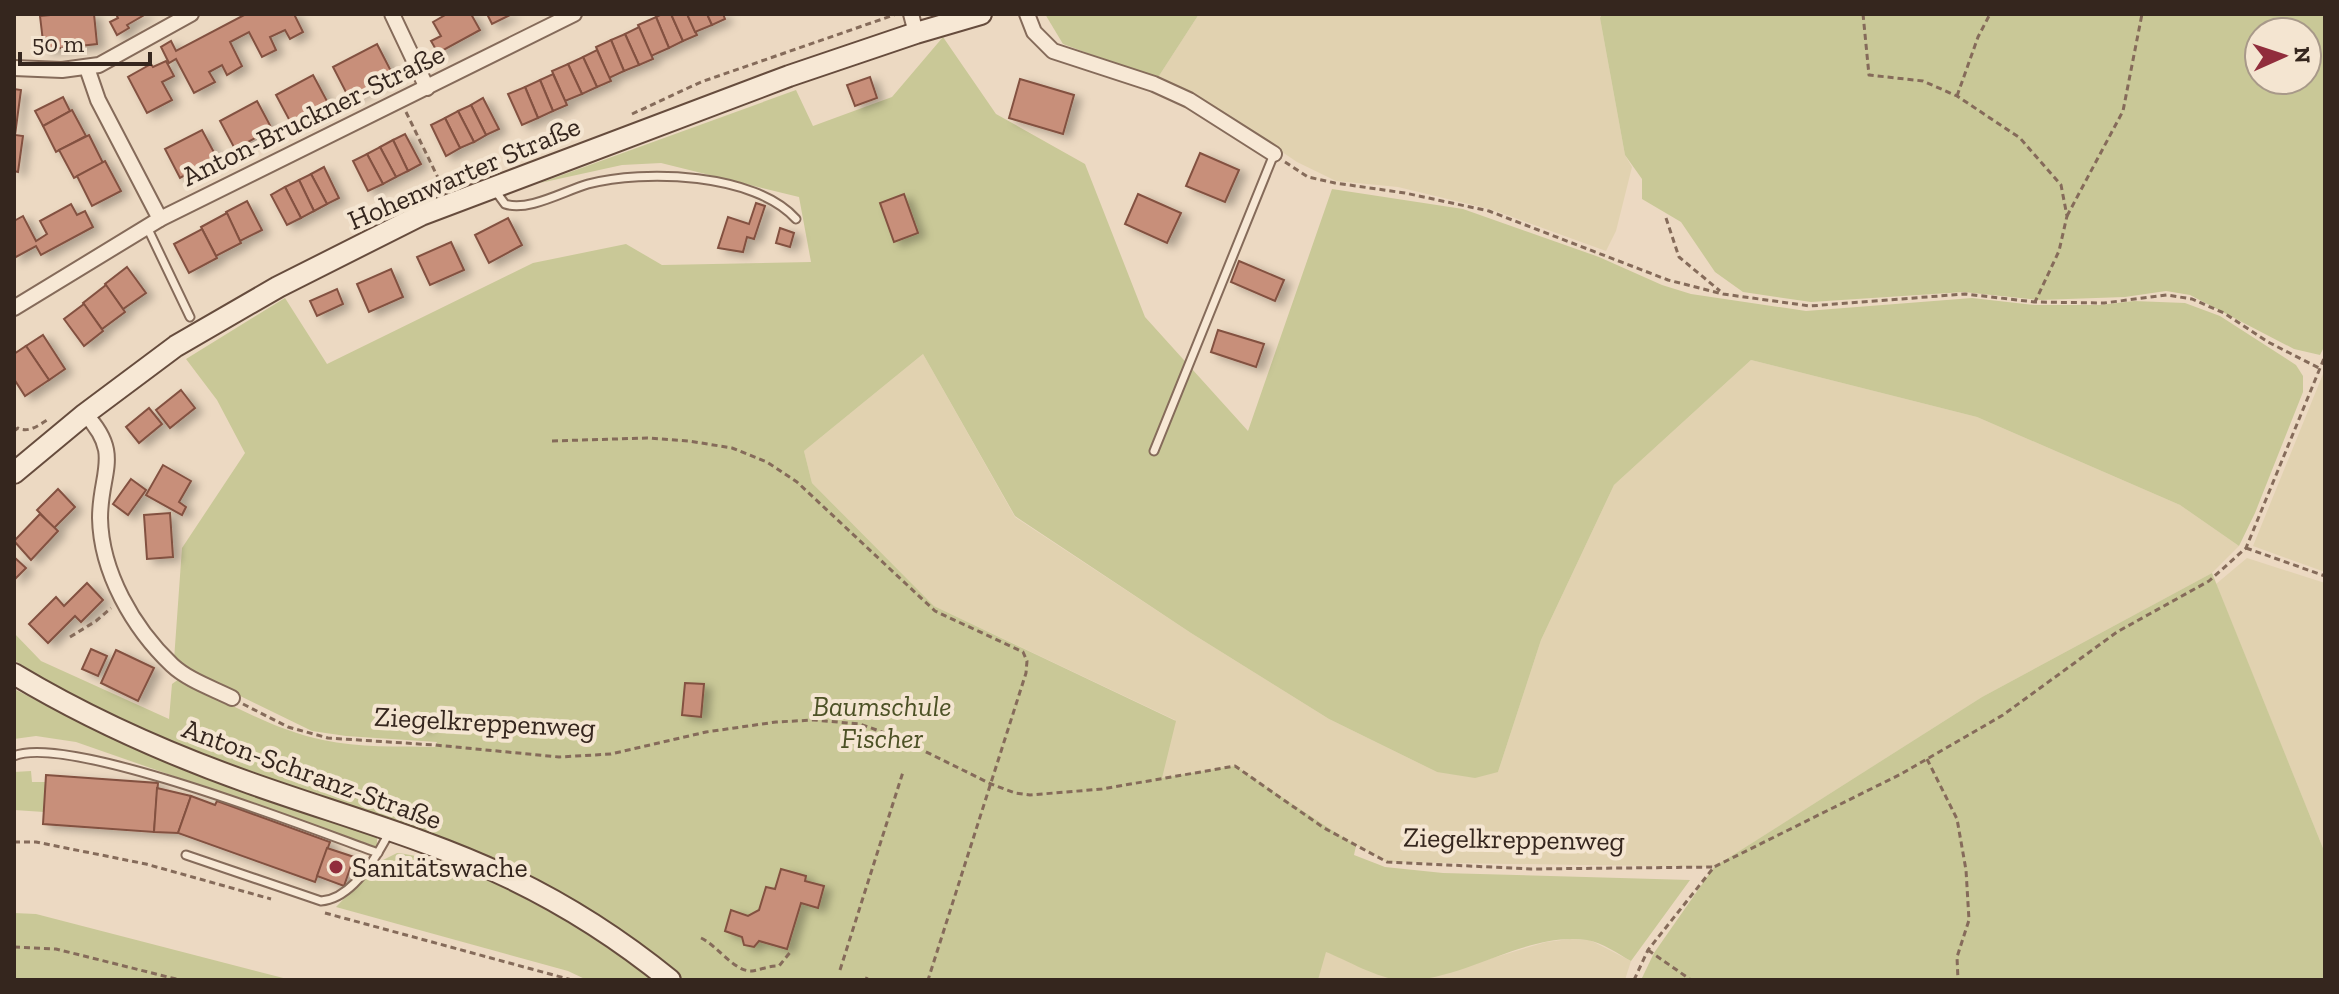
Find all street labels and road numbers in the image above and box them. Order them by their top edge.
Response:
street label: Anton-Bruckner-Straße [176,37,450,193]
street label: Hohenwarter Straße [343,109,585,237]
street label: Ziegelkreppenweg [373,700,597,744]
street label: Anton-Schranz-Straße [178,712,446,836]
street label: Ziegelkreppenweg [1403,821,1625,857]

